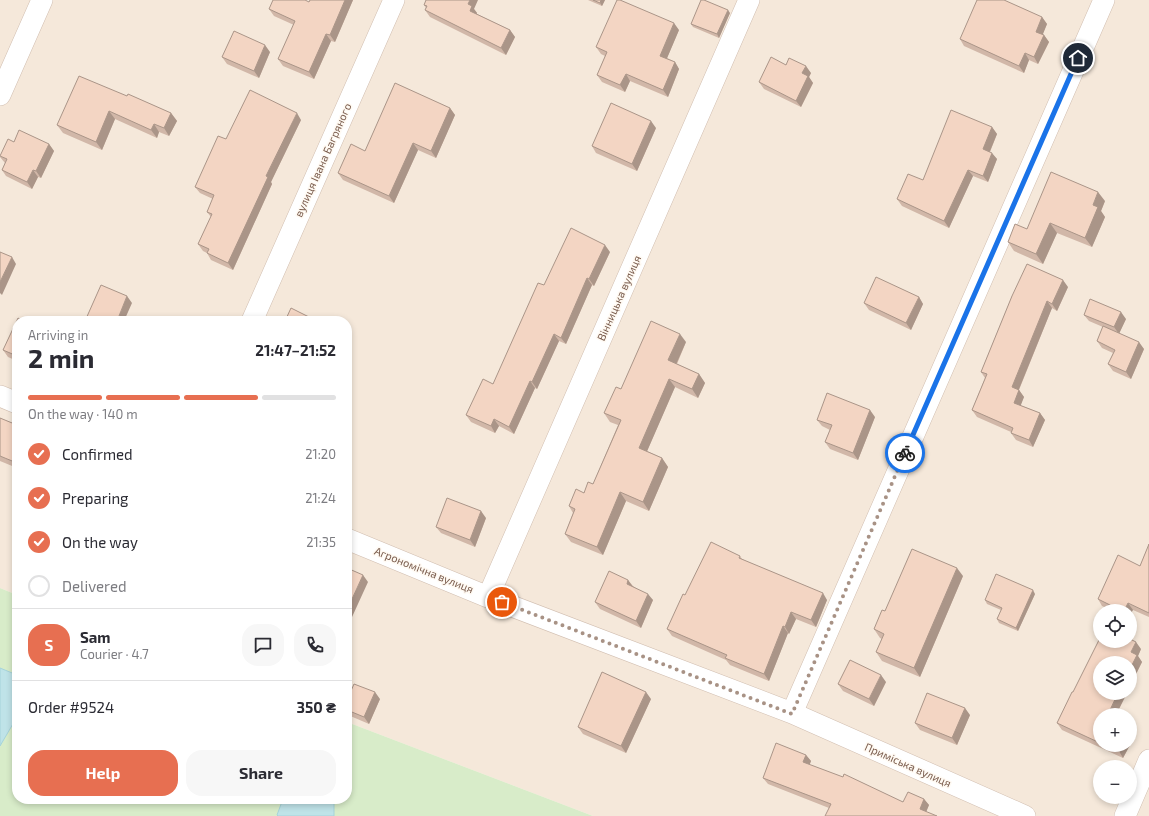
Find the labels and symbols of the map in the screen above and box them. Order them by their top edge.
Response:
pin [1061,41,1095,75]
street label: вулиця Івана Багряного [292,101,354,219]
street label: Вінницька вулиця [594,253,644,343]
courier [885,433,925,473]
street label: Агрономічна вулиця [372,544,476,596]
pin [485,585,519,619]
street label: Приміська вулиця [862,740,954,790]

